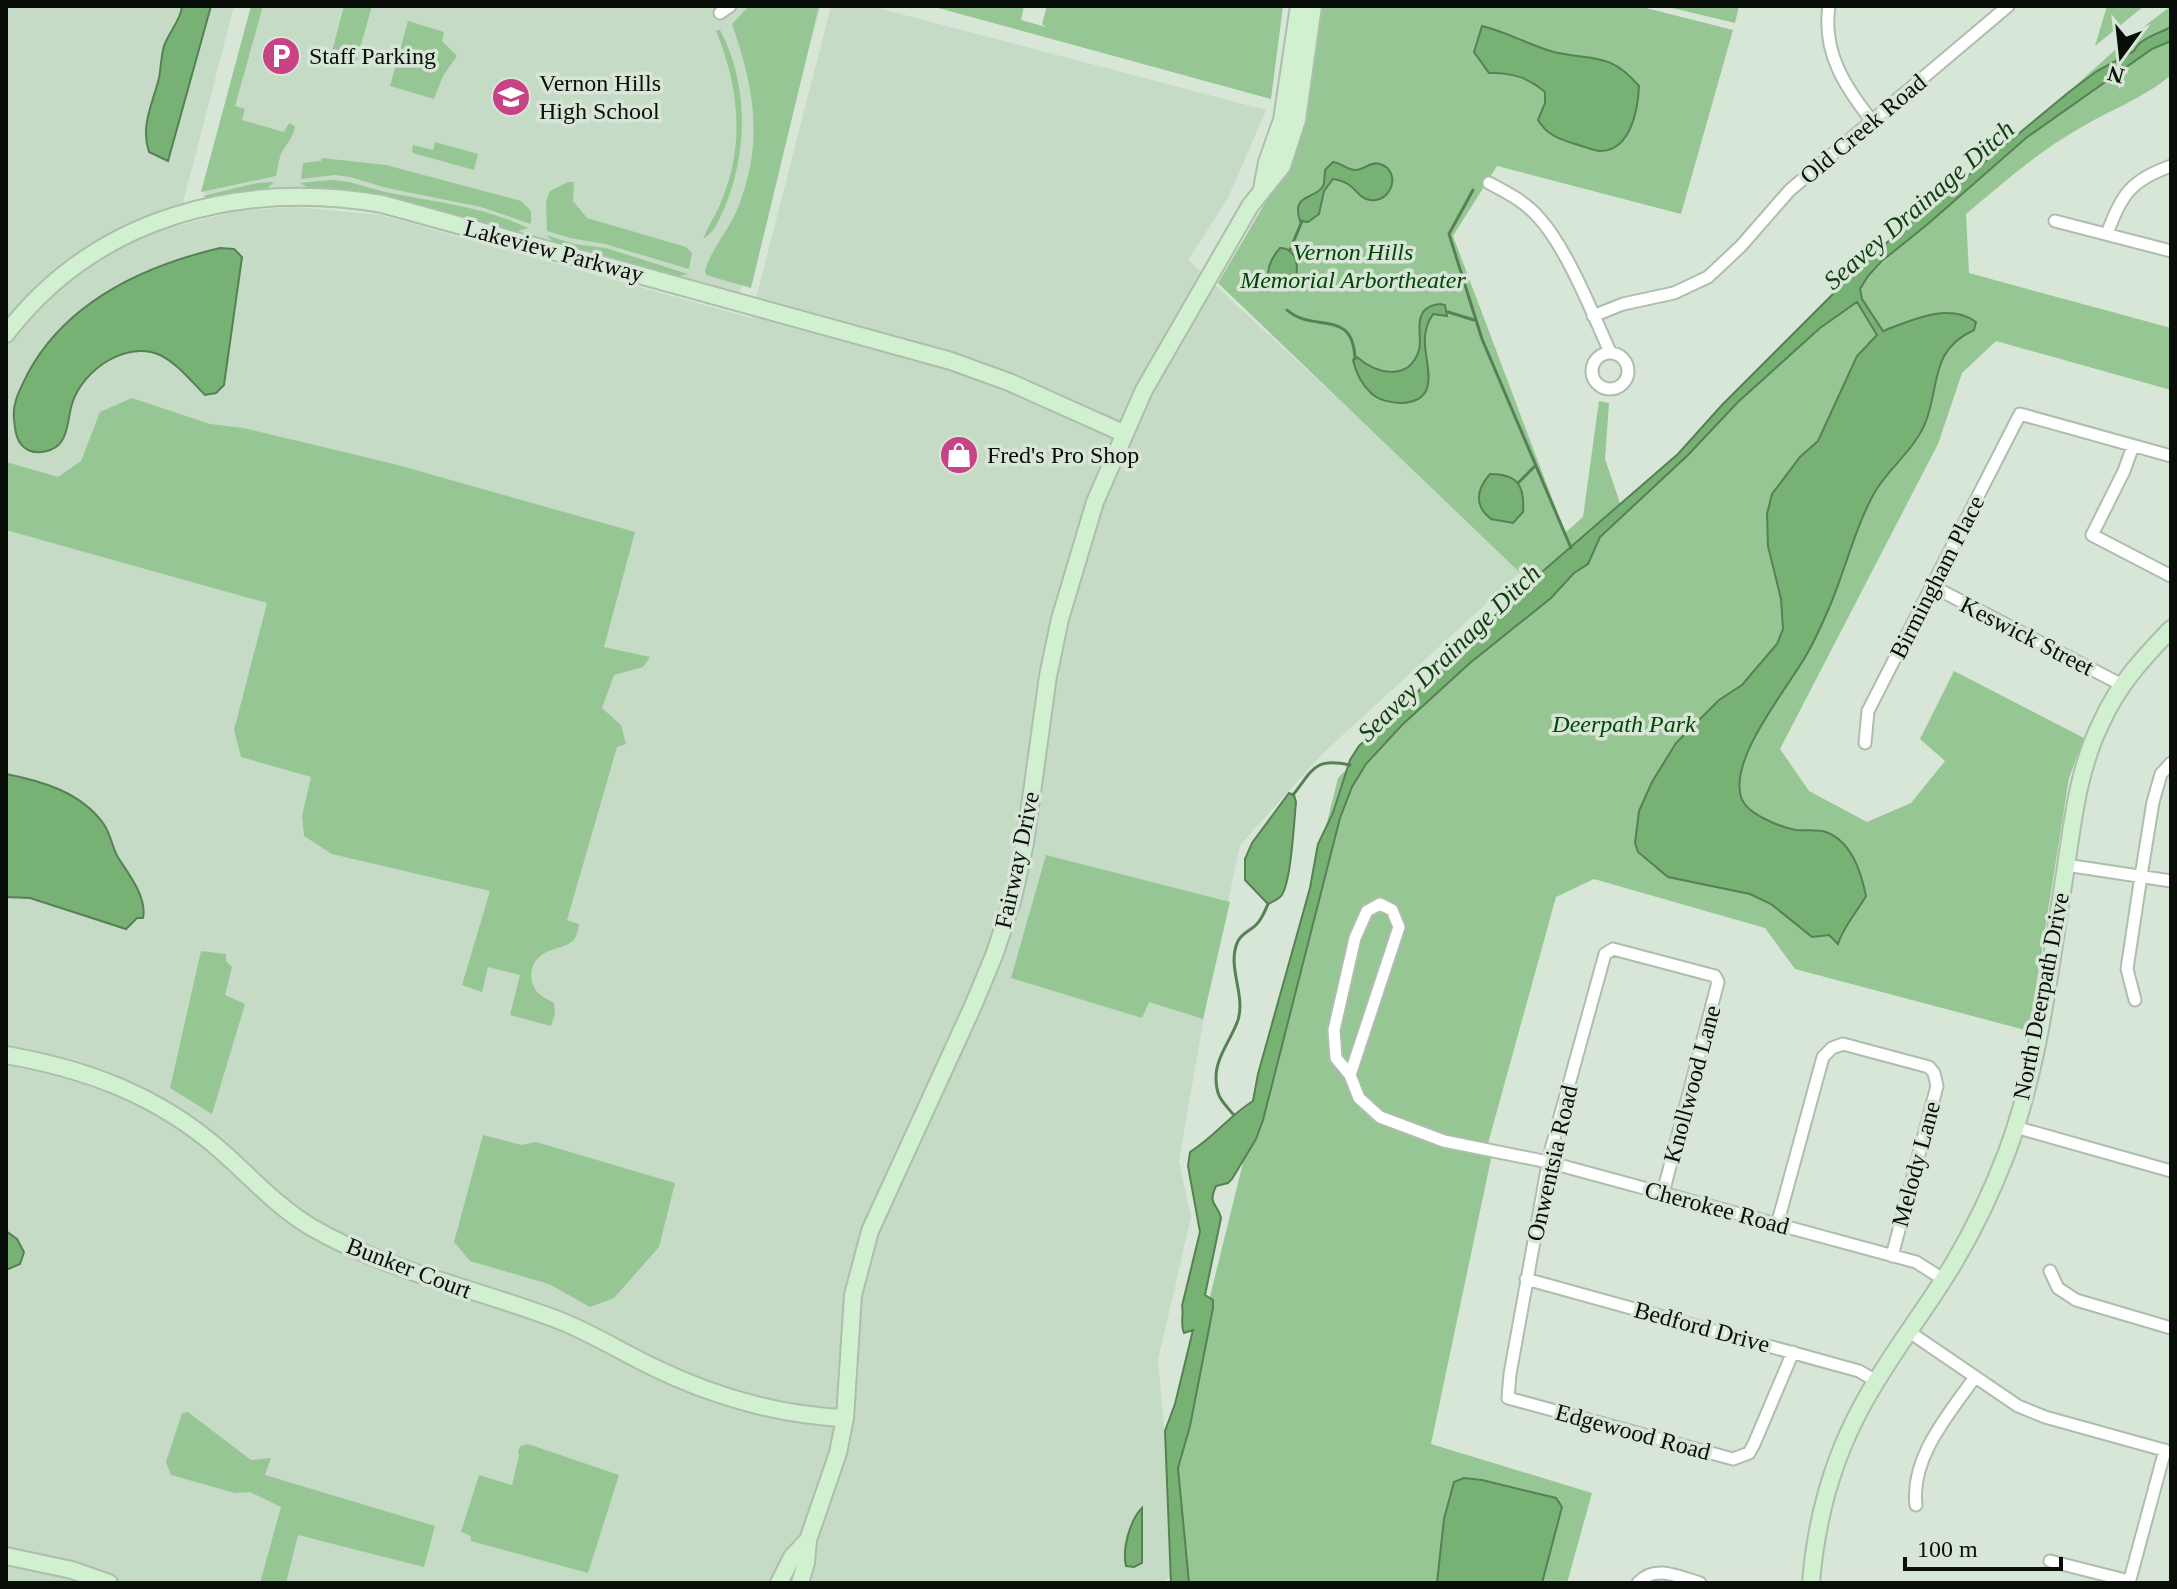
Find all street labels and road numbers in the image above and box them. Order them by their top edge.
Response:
street label: Old Creek Road [1795,69,1931,189]
street label: Lakeview Parkway [461,215,647,287]
street label: Birmingham Place [1885,491,1989,663]
street label: Keswick Street [1956,591,2098,681]
street label: Fairway Drive [990,789,1044,931]
street label: North Deerpath Drive [2008,890,2074,1102]
street label: Knollwood Lane [1658,1002,1726,1166]
street label: Onwentsia Road [1521,1082,1583,1244]
street label: Melody Lane [1887,1099,1945,1229]
street label: Cherokee Road [1642,1176,1792,1240]
street label: Bunker Court [343,1232,475,1304]
street label: Bedford Drive [1631,1296,1773,1358]
street label: Edgewood Road [1553,1399,1713,1465]

